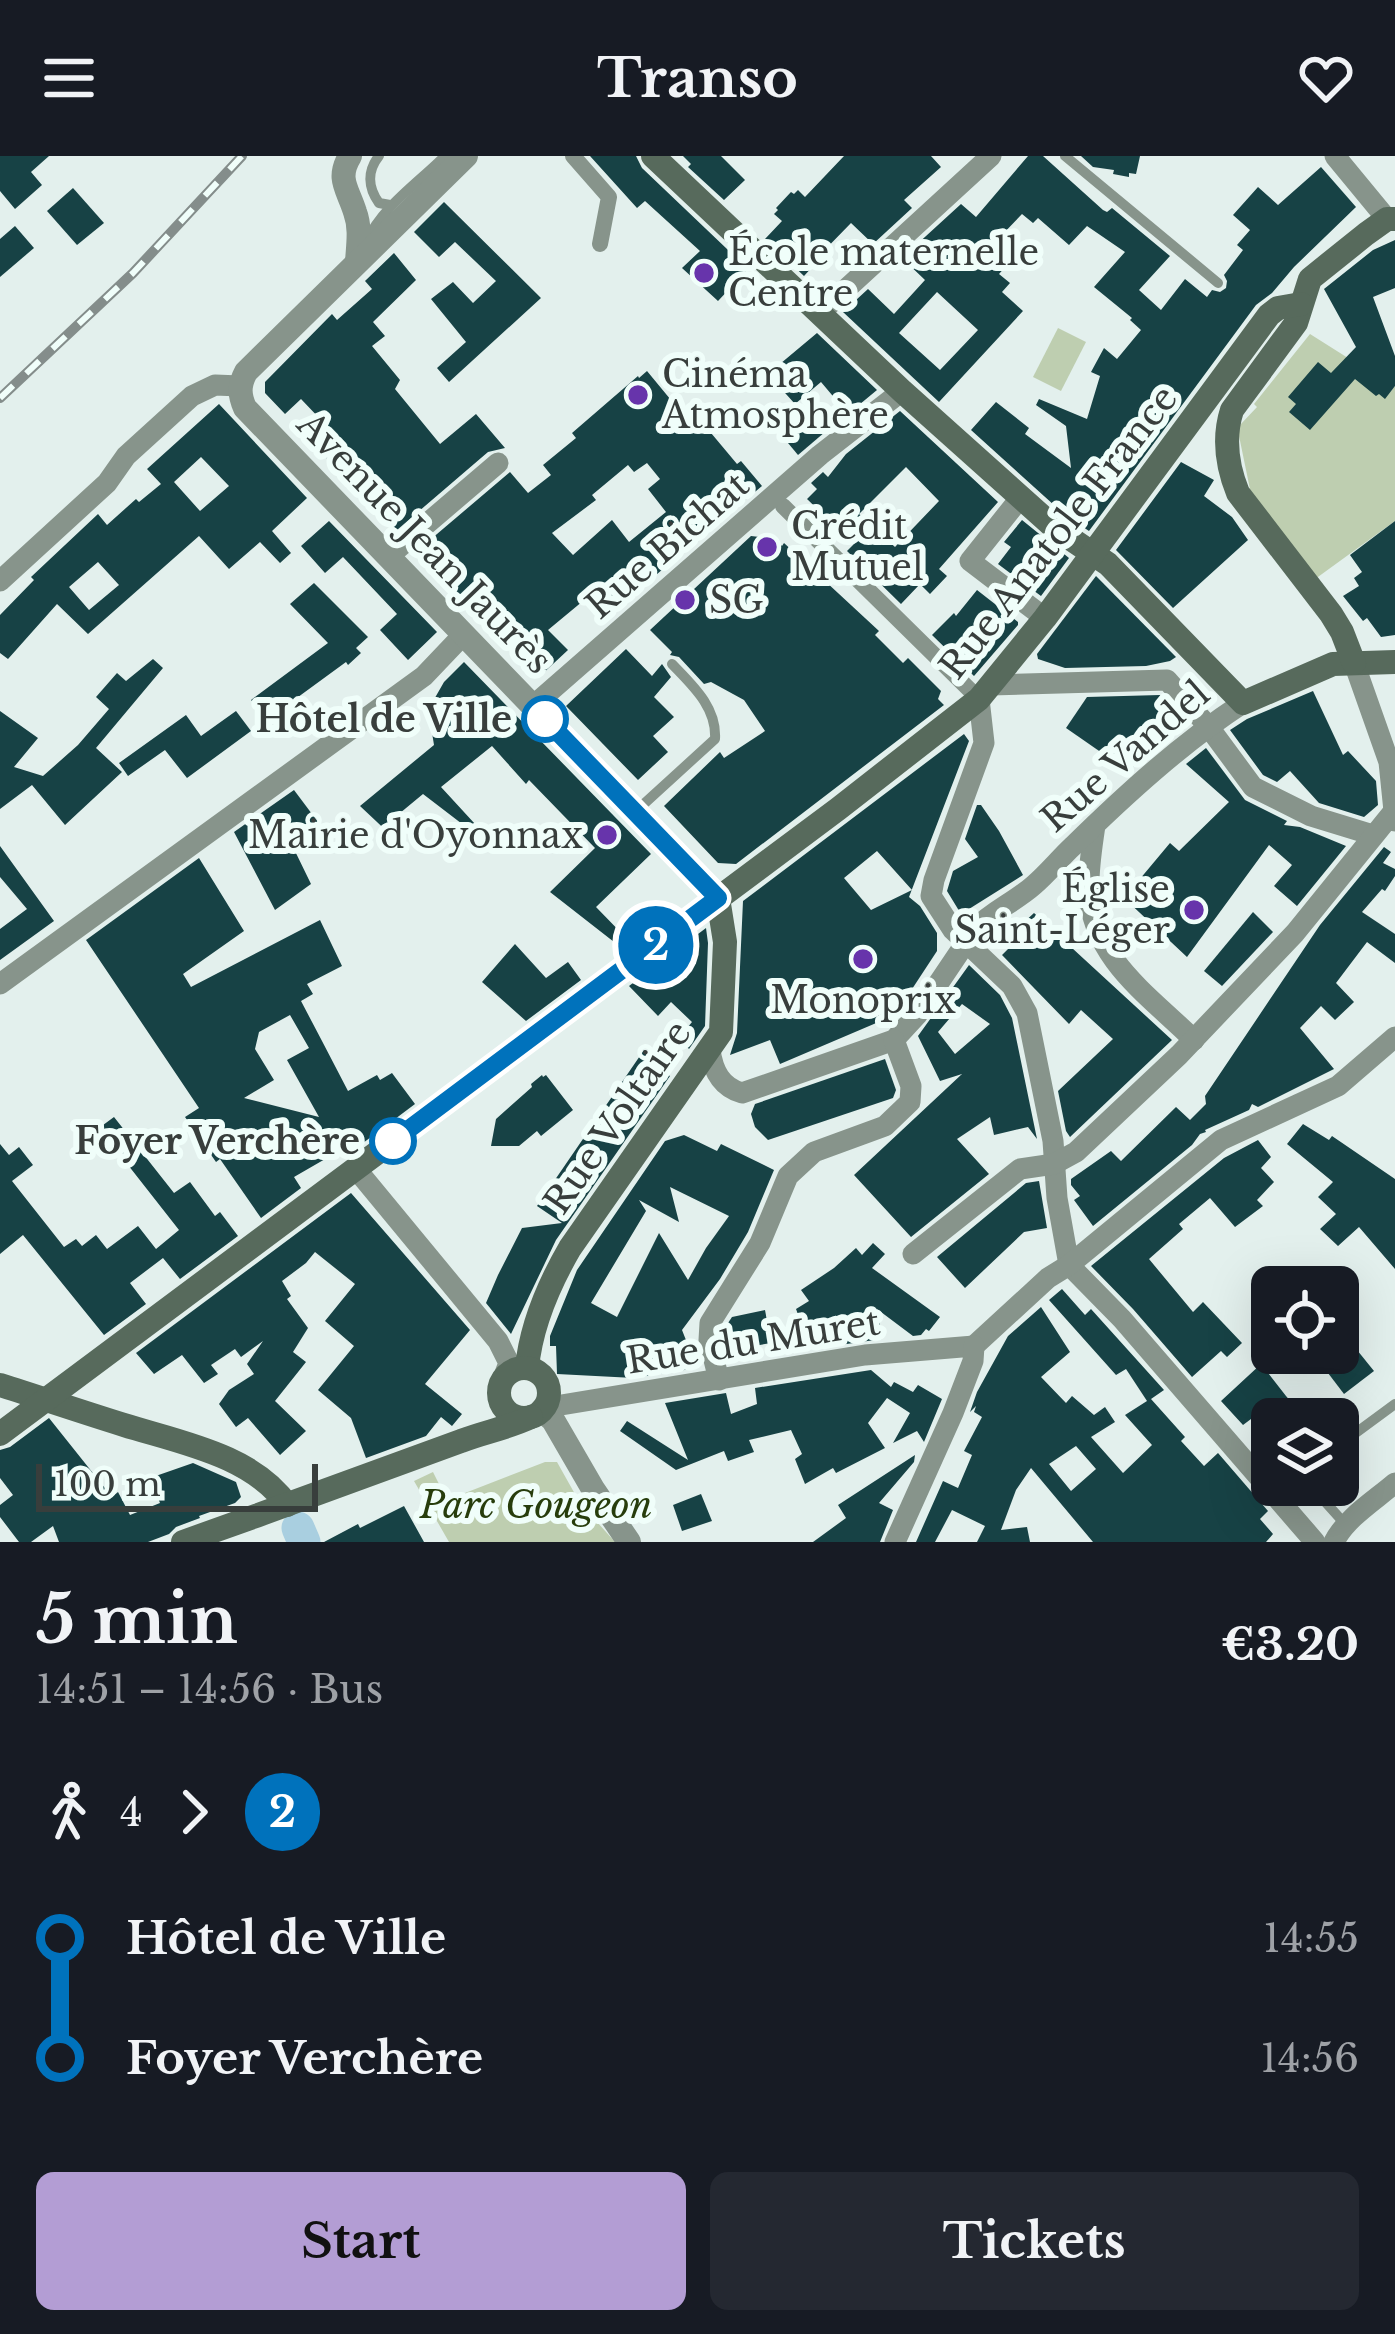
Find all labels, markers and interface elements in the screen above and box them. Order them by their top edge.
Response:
icon: menu [36,45,102,111]
text: Transo [597,45,798,112]
icon: heart [1293,45,1359,111]
place label: École maternelle Centre [728,229,1039,316]
marker: École maternelle Centre [691,260,717,286]
place label: Cinéma Atmosphère [661,352,889,438]
street label: Rue Anatole France [930,377,1187,688]
marker: Cinéma Atmosphère [625,382,651,408]
street label: Avenue Jean Jaurès [287,401,561,683]
street label: Rue Bichat [577,462,758,628]
place label: Crédit Mutuel [791,504,924,590]
marker: Crédit Mutuel [754,534,780,560]
place label: SG [709,578,764,623]
marker: SG [672,587,698,613]
street label: Rue Vandel [1032,671,1219,842]
place label: Hôtel de Ville [256,697,512,742]
marker: Hôtel de Ville [523,697,567,741]
place label: Mairie d'Oyonnax [248,813,583,858]
marker: Mairie d'Oyonnax [594,822,620,848]
place label: Église Saint-Léger [954,866,1170,953]
marker: Église Saint-Léger [1181,897,1207,923]
line badge: 2 [617,906,695,984]
text: 2 [642,919,670,971]
marker: Monoprix [850,946,876,972]
place label: Monoprix [770,978,956,1023]
street label: Rue Voltaire [534,1012,701,1223]
place label: Foyer Verchère [74,1119,360,1164]
marker: Foyer Verchère [371,1119,415,1163]
map controls [1251,1266,1359,1506]
button: locate [1251,1266,1359,1374]
street label: Rue du Muret [623,1299,883,1384]
button: layers [1251,1398,1359,1506]
scale bar [36,1458,318,1511]
text: 100 m [54,1464,161,1505]
park label: Parc Gougeon [419,1483,652,1528]
text: 5 min [36,1579,238,1661]
text: €3.20 [1221,1616,1359,1672]
text: 14:51 – 14:56 · Bus [36,1665,383,1714]
icon: walk [36,1779,102,1845]
icon: forward [161,1779,227,1845]
text: 2 [269,1786,296,1838]
text: 4 [120,1788,143,1837]
text: Hôtel de Ville [126,1910,446,1966]
text: 14:55 [1263,1914,1359,1963]
text: Foyer Verchère [126,2030,483,2086]
text: 14:56 [1260,2034,1359,2083]
button: Start [36,2172,686,2310]
button: Tickets [710,2172,1359,2310]

